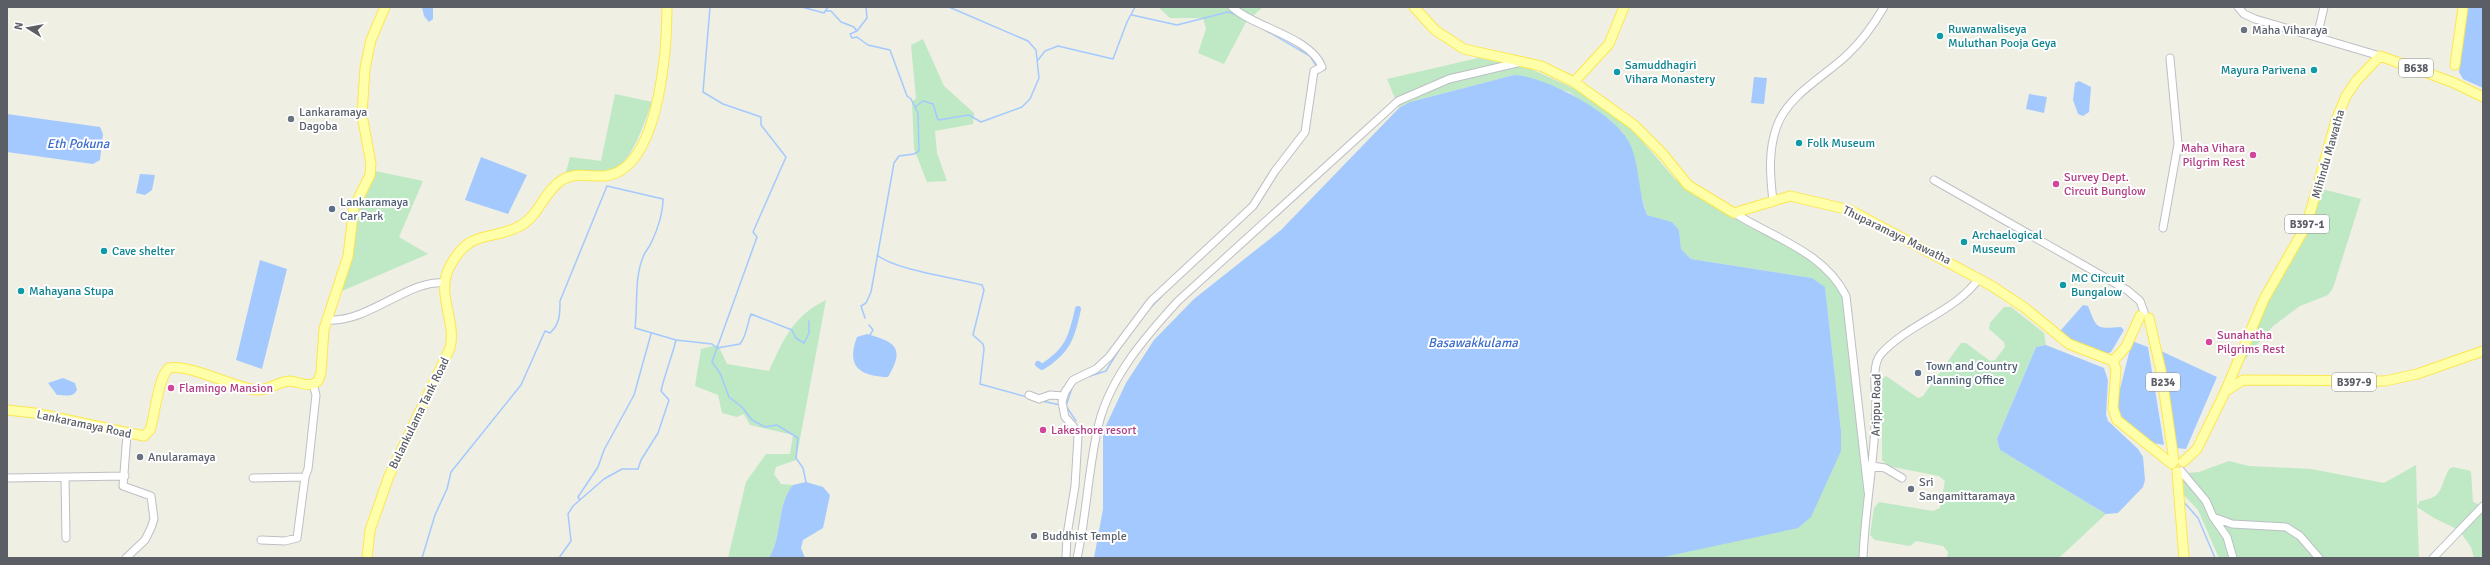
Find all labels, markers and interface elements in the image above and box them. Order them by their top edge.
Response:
north arrow [8,8,48,48]
text: N [12,21,26,31]
place label: Ruwanwaliseya Muluthan Pooja Geya [1948,22,2056,51]
place label: Maha Viharaya [2252,23,2328,38]
marker: Maha Viharaya [2239,25,2249,35]
marker: Ruwanwaliseya Muluthan Pooja Geya [1935,31,1945,41]
place label: Samuddhagiri Vihara Monastery [1625,58,1715,87]
road number: B638 [2399,59,2433,77]
place label: Mayura Parivena [2221,63,2306,78]
marker: Mayura Parivena [2309,65,2319,75]
marker: Samuddhagiri Vihara Monastery [1612,67,1622,77]
place label: Lankaramaya Dagoba [299,105,367,134]
street label: Mihindu Mawatha [2309,108,2348,200]
marker: Lankaramaya Dagoba [286,114,296,124]
water label: Eth Pokuna [47,136,110,152]
place label: Folk Museum [1807,136,1875,151]
marker: Folk Museum [1794,138,1804,148]
place label: Maha Vihara Pilgrim Rest [2181,141,2245,170]
marker: Maha Vihara Pilgrim Rest [2248,150,2258,160]
place label: Survey Dept. Circuit Bunglow [2064,170,2146,199]
marker: Survey Dept. Circuit Bunglow [2051,179,2061,189]
place label: Lankaramaya Car Park [340,195,408,224]
street label: Thuparamaya Mawatha [1840,203,1953,268]
marker: Lankaramaya Car Park [327,204,337,214]
road number: B397-1 [2285,215,2329,233]
place label: Archaelogical Museum [1972,228,2043,257]
marker: Archaelogical Museum [1959,237,1969,247]
place label: Cave shelter [112,244,175,259]
marker: Cave shelter [99,246,109,256]
place label: MC Circuit Bungalow [2071,271,2125,300]
marker: MC Circuit Bungalow [2058,280,2068,290]
place label: Mahayana Stupa [29,284,114,299]
marker: Mahayana Stupa [16,286,26,296]
place label: Sunahatha Pilgrims Rest [2217,328,2285,357]
water label: Basawakkulama [1428,335,1518,351]
marker: Sunahatha Pilgrims Rest [2204,337,2214,347]
street label: Bulankulama Tank Road [386,355,453,471]
place label: Town and Country Planning Office [1926,359,2018,388]
marker: Town and Country Planning Office [1913,368,1923,378]
street label: Arippu Road [1868,373,1885,437]
road number: B234 [2146,373,2180,391]
road number: B397-9 [2332,373,2376,391]
place label: Flamingo Mansion [179,381,273,396]
marker: Flamingo Mansion [166,383,176,393]
street label: Lankaramaya Road [35,407,133,442]
place label: Lakeshore resort [1051,423,1136,438]
marker: Lakeshore resort [1038,425,1048,435]
place label: Anularamaya [148,450,216,465]
marker: Anularamaya [135,452,145,462]
place label: Sri Sangamittaramaya [1919,475,2015,504]
marker: Sri Sangamittaramaya [1906,484,1916,494]
place label: Buddhist Temple [1042,529,1127,544]
marker: Buddhist Temple [1029,531,1039,541]

